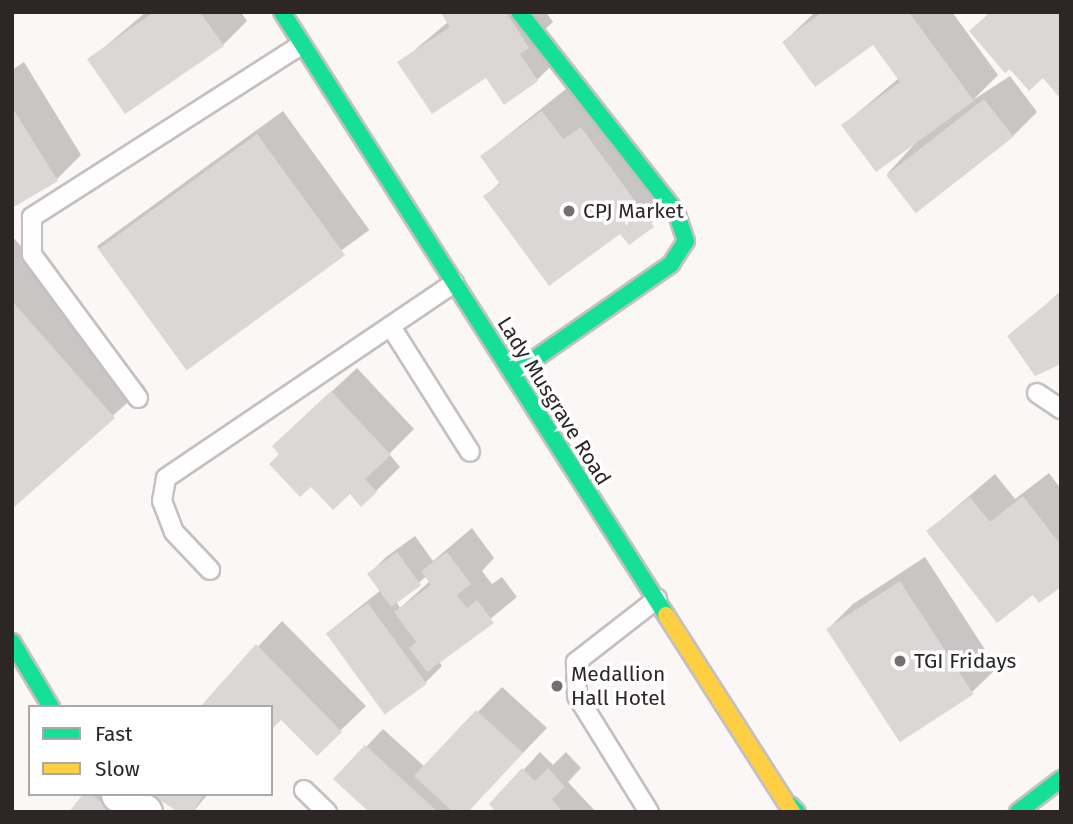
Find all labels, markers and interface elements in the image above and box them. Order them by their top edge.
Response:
place label: CPJ Market [583,198,684,224]
marker: CPJ Market [561,203,577,219]
street label: Lady Musgrave Road [492,312,616,490]
place label: TGI Fridays [914,648,1016,674]
marker: TGI Fridays [892,653,908,669]
place label: Medallion Hall Hotel [571,661,666,711]
marker: Medallion Hall Hotel [549,678,565,694]
legend [28,705,273,796]
text: Fast [95,721,133,747]
text: Slow [95,756,140,782]

